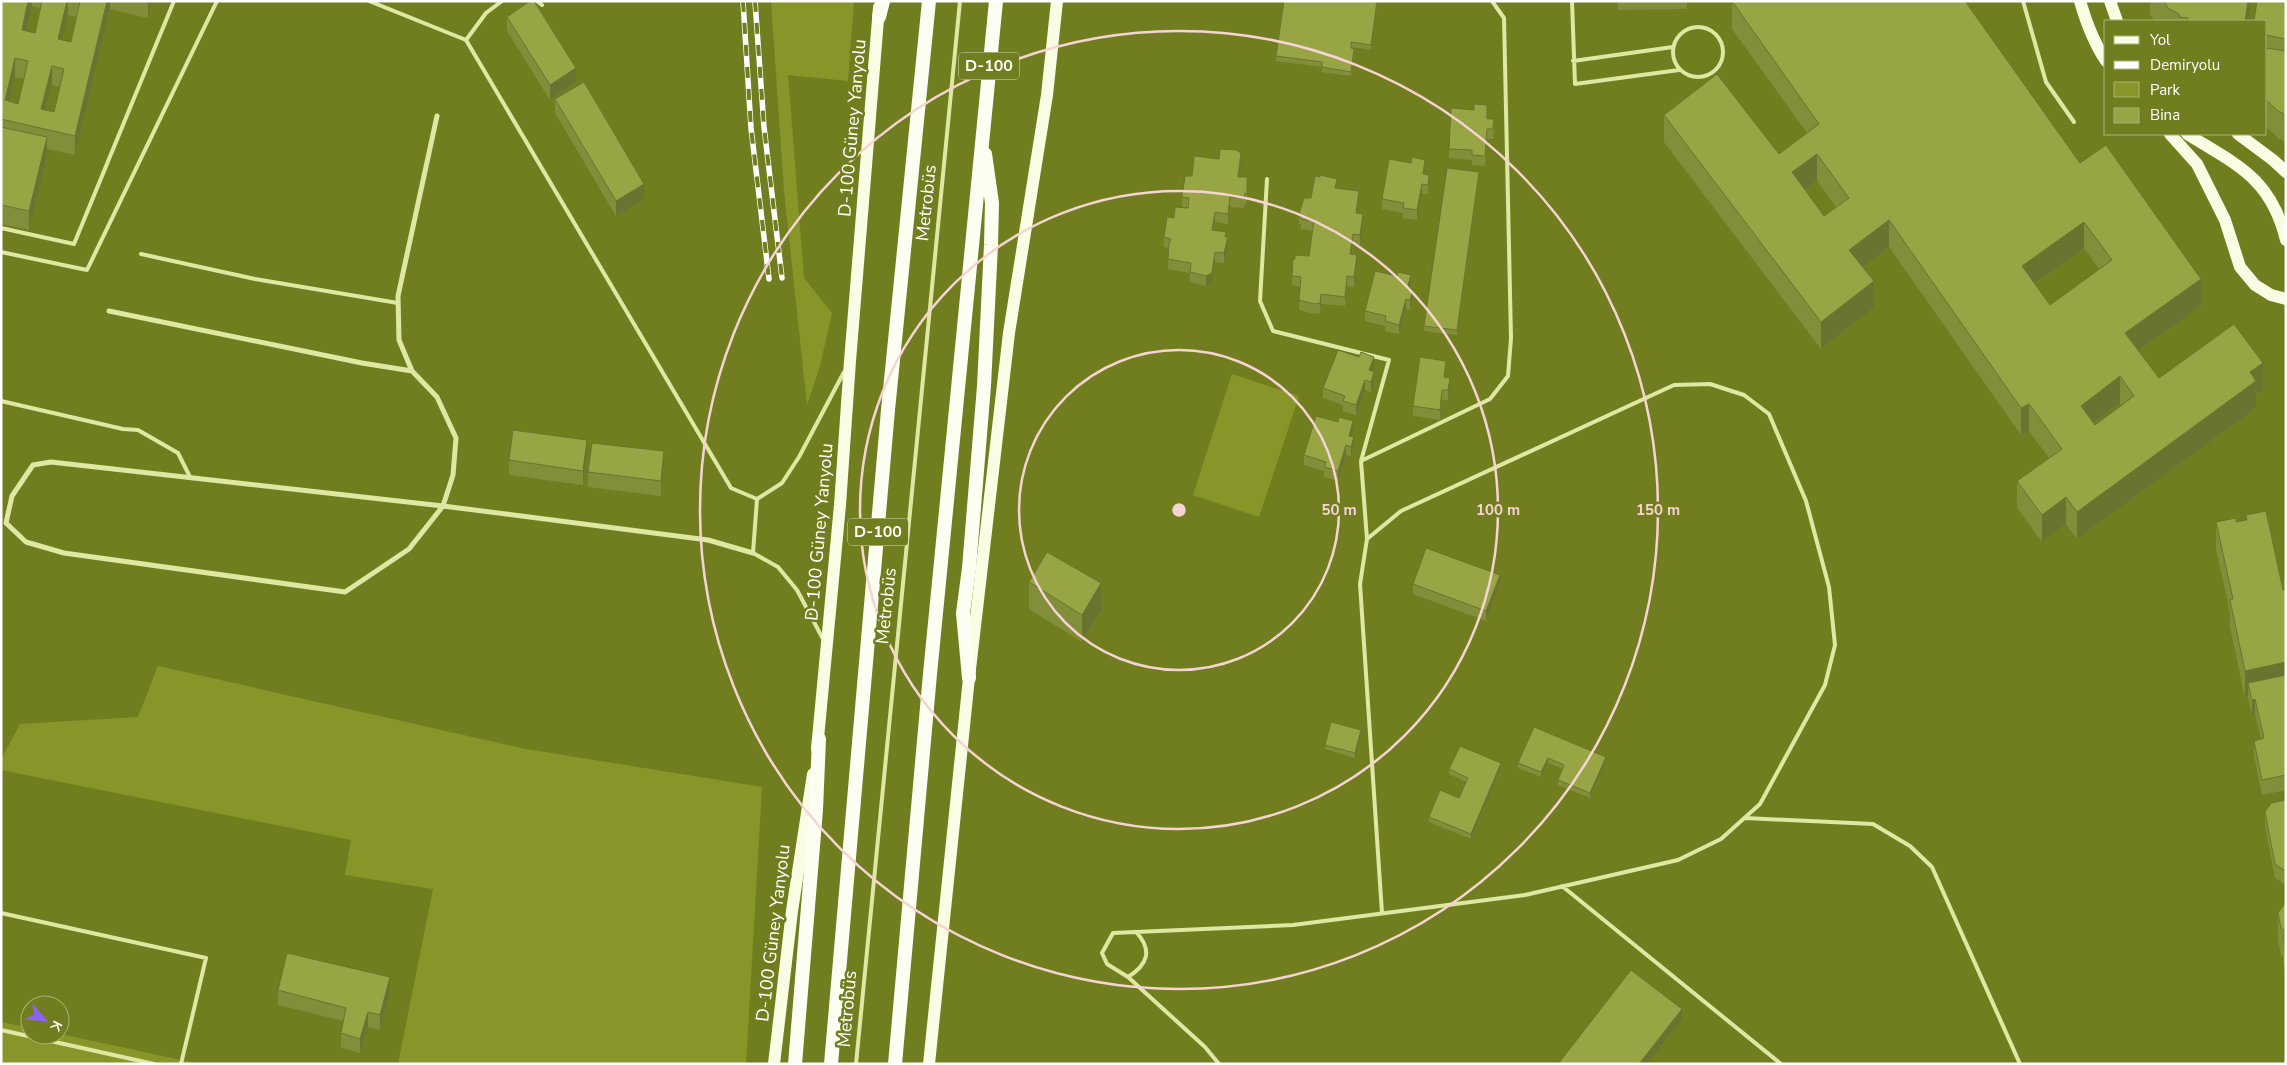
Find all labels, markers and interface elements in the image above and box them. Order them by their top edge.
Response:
legend [2104,20,2267,135]
text: Yol [2149,30,2171,50]
street label: D-100 Güney Yanyolu [832,38,872,218]
road number: D-100 [959,52,1019,80]
text: Demiryolu [2150,55,2220,75]
text: Park [2150,80,2180,100]
text: Bina [2150,105,2180,125]
street label: Metrobüs [910,164,942,242]
street label: D-100 Güney Yanyolu [799,442,839,622]
text: 50 m [1321,500,1357,520]
text: 100 m [1476,500,1520,520]
text: 150 m [1636,500,1680,520]
centre of rings [1170,501,1188,519]
road number: D-100 [848,518,908,546]
street label: Metrobüs [870,567,902,645]
street label: D-100 Güney Yanyolu [750,843,796,1023]
street label: Metrobüs [832,970,862,1048]
north arrow [20,995,70,1045]
text: K [45,1017,67,1035]

